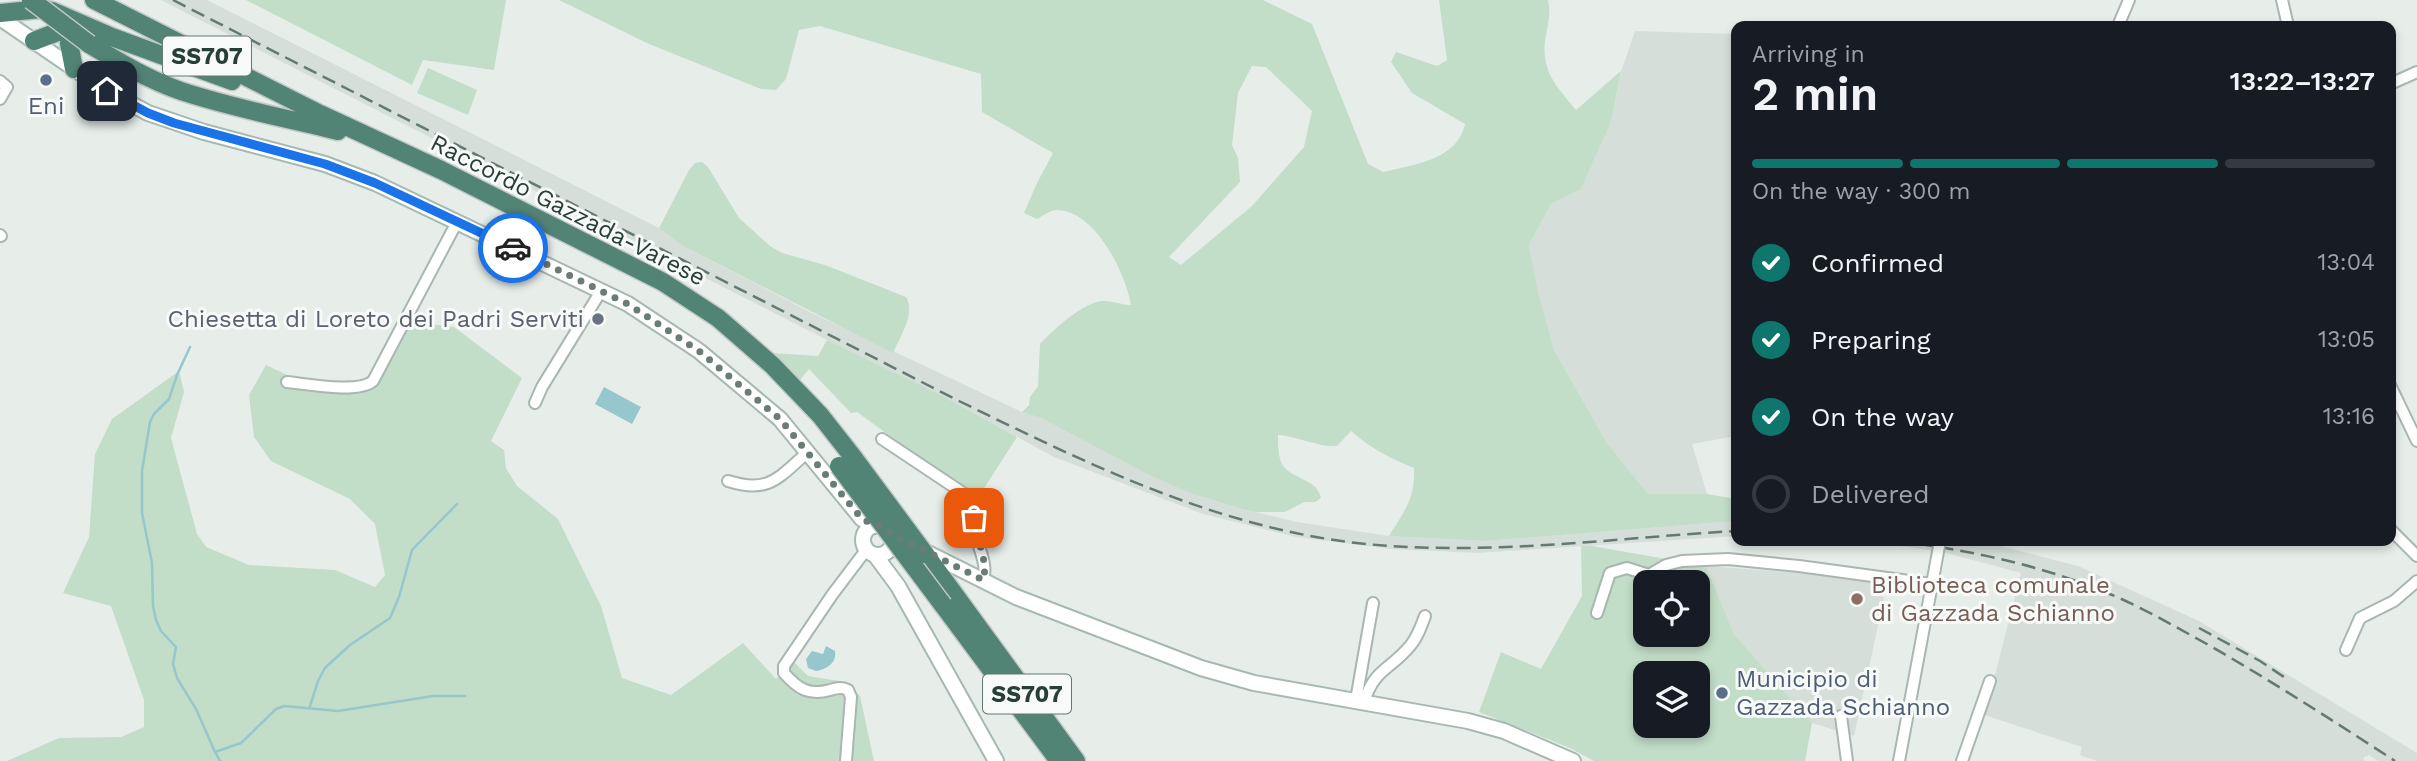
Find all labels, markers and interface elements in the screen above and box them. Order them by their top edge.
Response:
road number: SS707 [163,36,251,76]
text: Arriving in [1752,41,1865,68]
pin [77,61,137,121]
text: 13:22–13:27 [2230,66,2375,96]
text: 2 min [1752,67,1878,121]
marker: Eni [38,72,54,88]
icon: home [88,72,126,110]
place label: Eni [28,92,64,120]
street label: Raccordo Gazzada-Varese [426,128,710,292]
text: On the way · 300 m [1752,178,1970,205]
courier [478,213,548,283]
icon: car [494,229,532,267]
icon: check [1752,244,1790,282]
text: Confirmed [1811,248,1944,278]
text: 13:04 [2317,249,2375,276]
place label: Chiesetta di Loreto dei Padri Serviti [168,305,584,333]
marker: Chiesetta di Loreto dei Padri Serviti [590,311,606,327]
icon: check [1752,321,1790,359]
text: Preparing [1811,325,1931,355]
text: 13:05 [2318,326,2375,353]
icon: check [1752,398,1790,436]
text: On the way [1811,402,1954,432]
text: 13:16 [2323,403,2375,430]
text: Delivered [1811,479,1930,509]
pin [944,488,1004,548]
icon: bag [955,499,993,537]
map controls [1633,570,1710,738]
button: locate [1633,570,1710,647]
place label: Biblioteca comunale di Gazzada Schianno [1871,571,2115,627]
marker: Biblioteca comunale di Gazzada Schianno [1849,591,1865,607]
button: layers [1633,661,1710,738]
place label: Municipio di Gazzada Schianno [1736,665,1950,721]
road number: SS707 [983,674,1071,714]
marker: Municipio di Gazzada Schianno [1714,685,1730,701]

